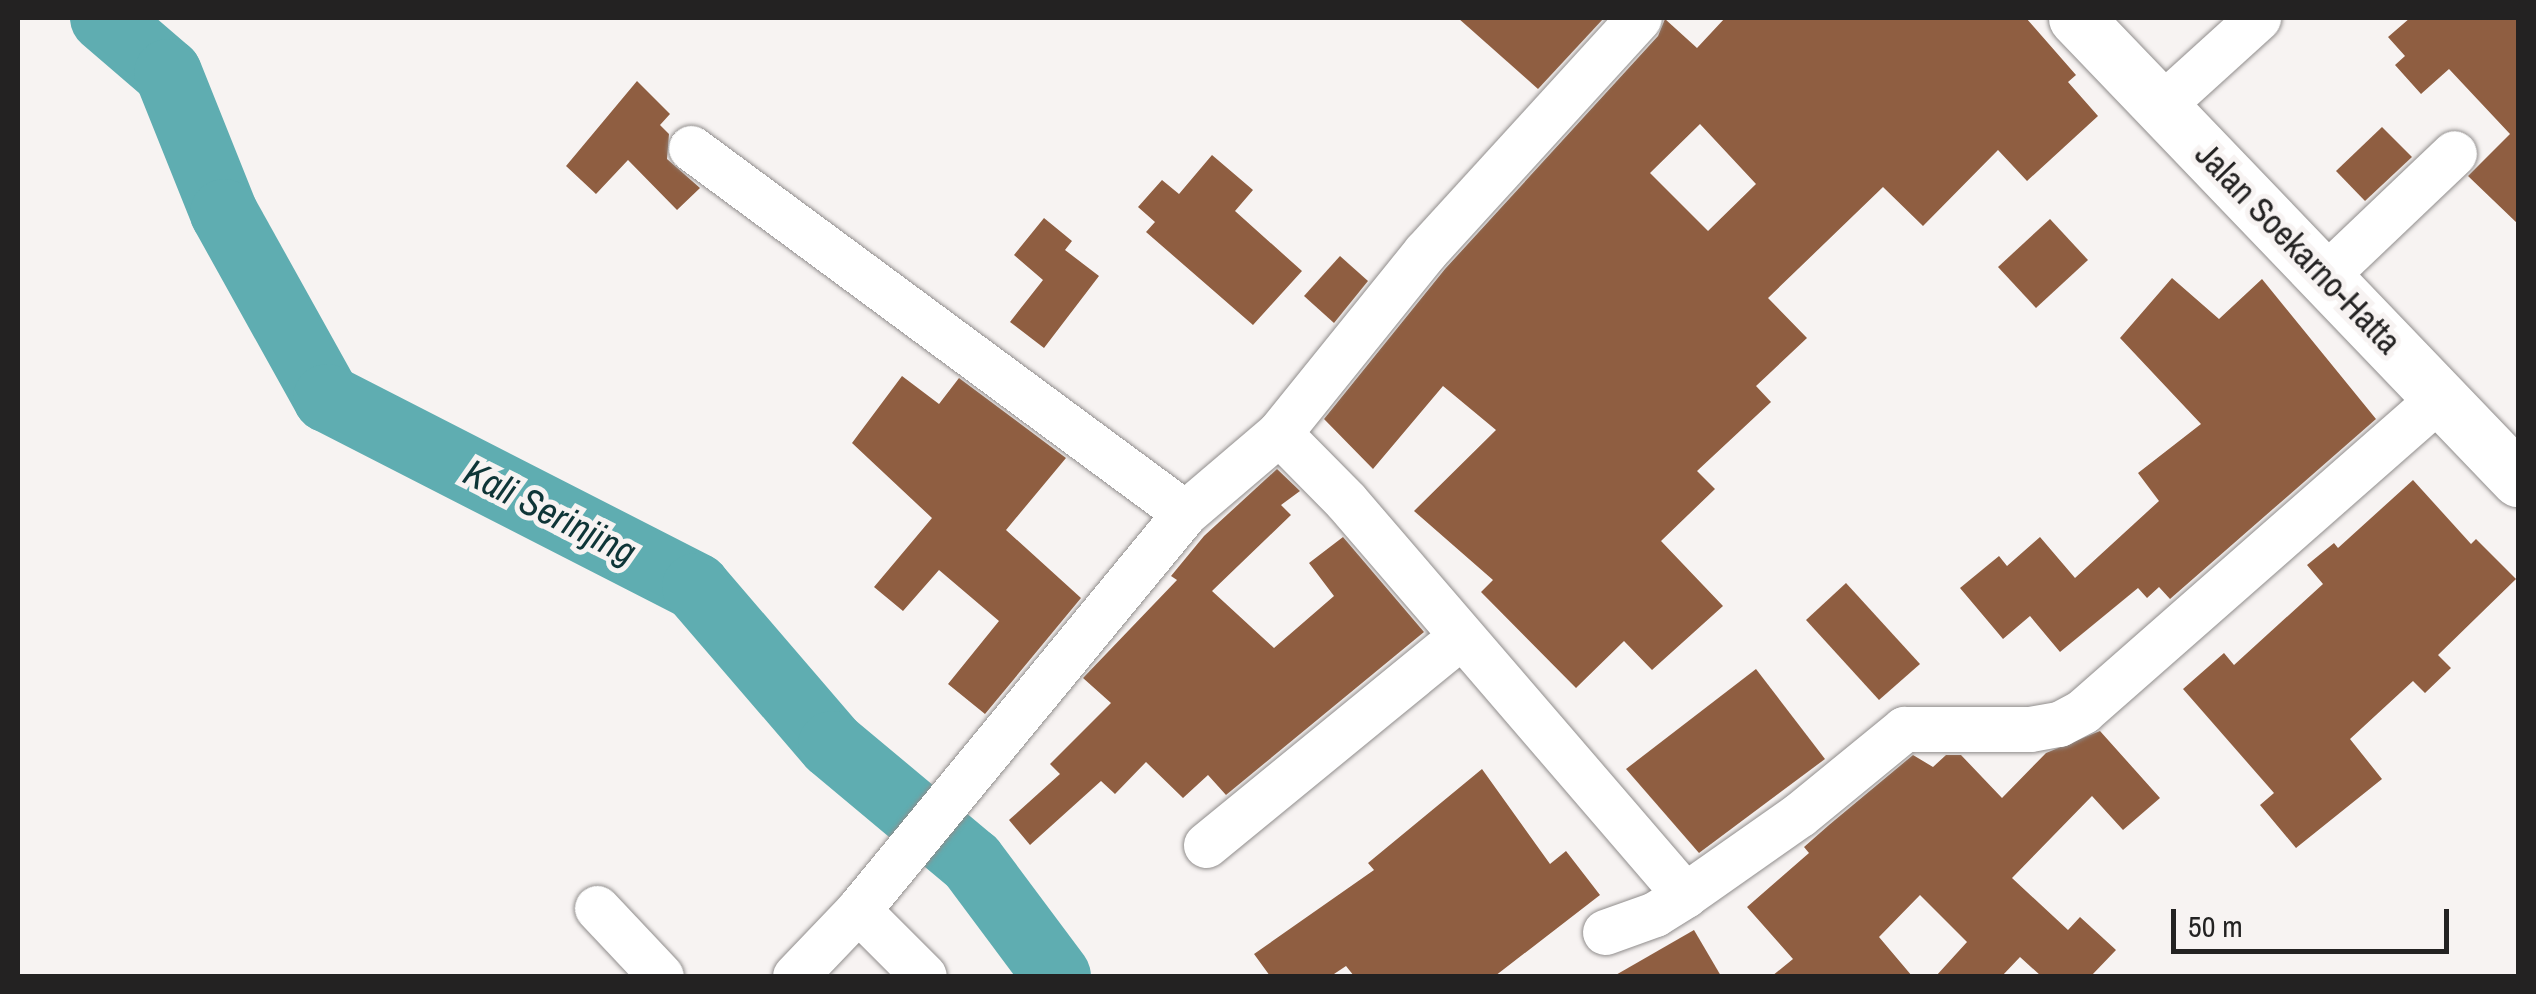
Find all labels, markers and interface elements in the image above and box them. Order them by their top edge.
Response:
street label: Jalan Soekarno-Hatta [2186,134,2410,362]
water label: Kali Serinjing [456,449,644,575]
scale bar [2176,889,2454,951]
text: 50 m [2188,906,2243,946]

